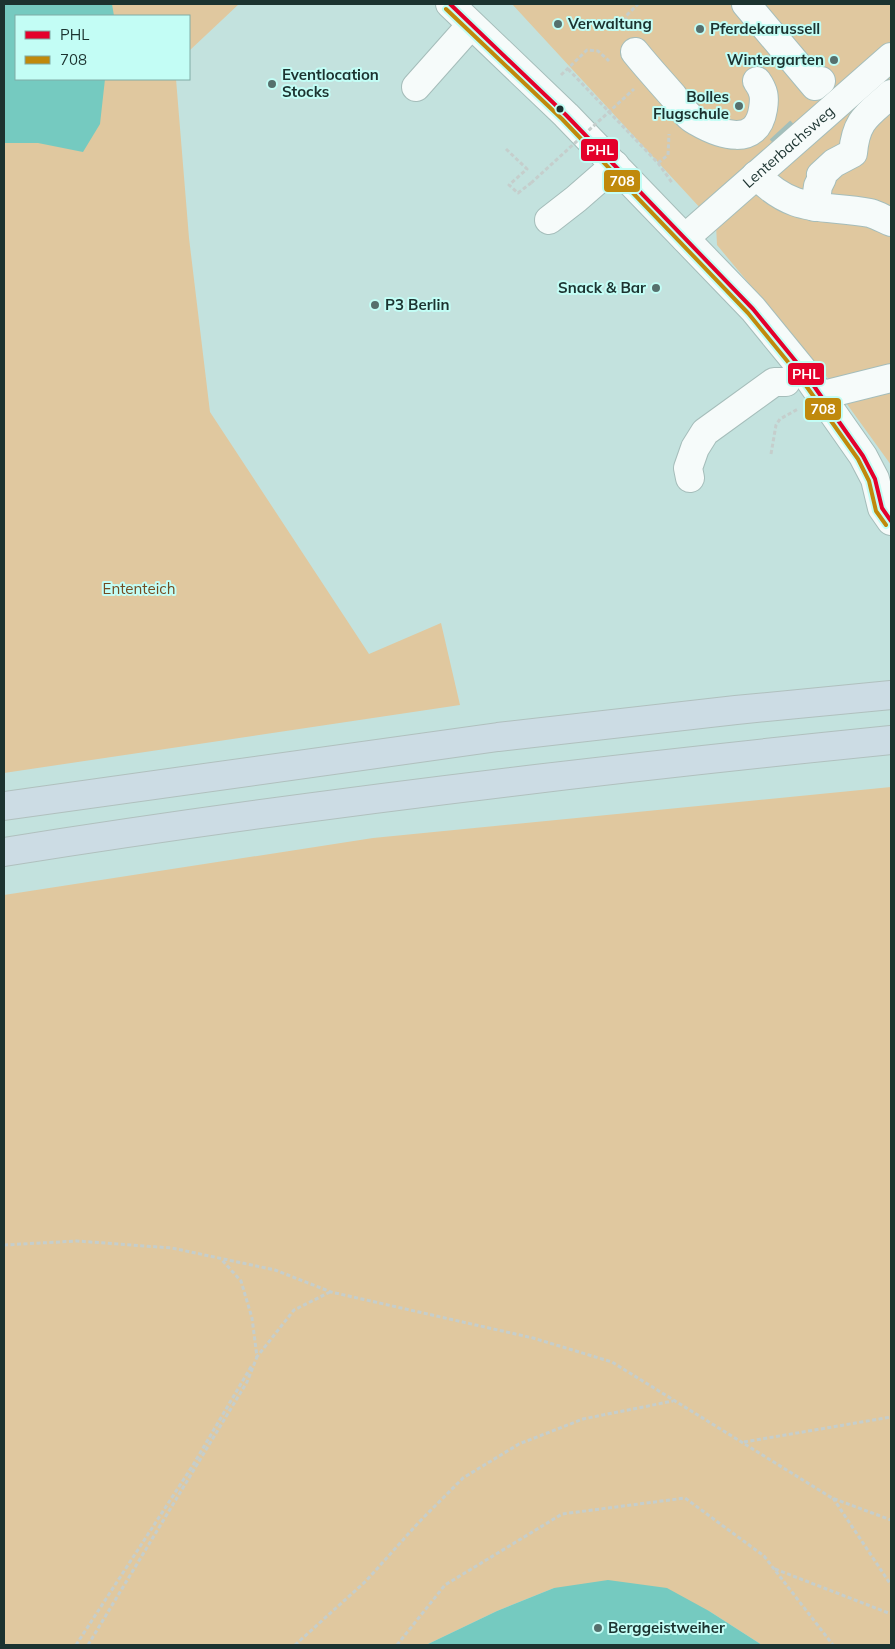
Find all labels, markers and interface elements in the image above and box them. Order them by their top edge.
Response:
place label: Verwaltung [567,14,652,33]
legend [15,15,190,80]
marker: Verwaltung [552,18,564,30]
place label: Pferdekarussell [710,19,820,38]
marker: Pferdekarussell [694,23,706,35]
text: PHL [60,25,89,44]
text: 708 [60,50,87,69]
place label: Wintergarten [727,50,824,69]
marker: Wintergarten [828,54,840,66]
place label: Eventlocation Stocks [282,65,379,101]
marker: Eventlocation Stocks [266,78,278,90]
place label: Bolles Flugschule [653,87,729,123]
marker: Bolles Flugschule [733,100,745,112]
street label: Lenterbachsweg [739,101,838,192]
unlabelled marker [555,104,565,114]
line badge: PHL [580,138,619,162]
text: PHL [586,141,614,159]
line badge: 708 [603,169,641,193]
text: 708 [609,172,635,190]
place label: Snack & Bar [558,278,646,297]
marker: Snack & Bar [650,282,662,294]
place label: P3 Berlin [385,295,449,314]
marker: P3 Berlin [369,299,381,311]
line badge: PHL [787,362,825,386]
text: PHL [792,365,820,383]
line badge: 708 [804,397,842,421]
text: 708 [810,400,836,418]
park label: Ententeich [103,579,175,598]
place label: Berggeistweiher [608,1618,725,1637]
marker: Berggeistweiher [592,1622,604,1634]

